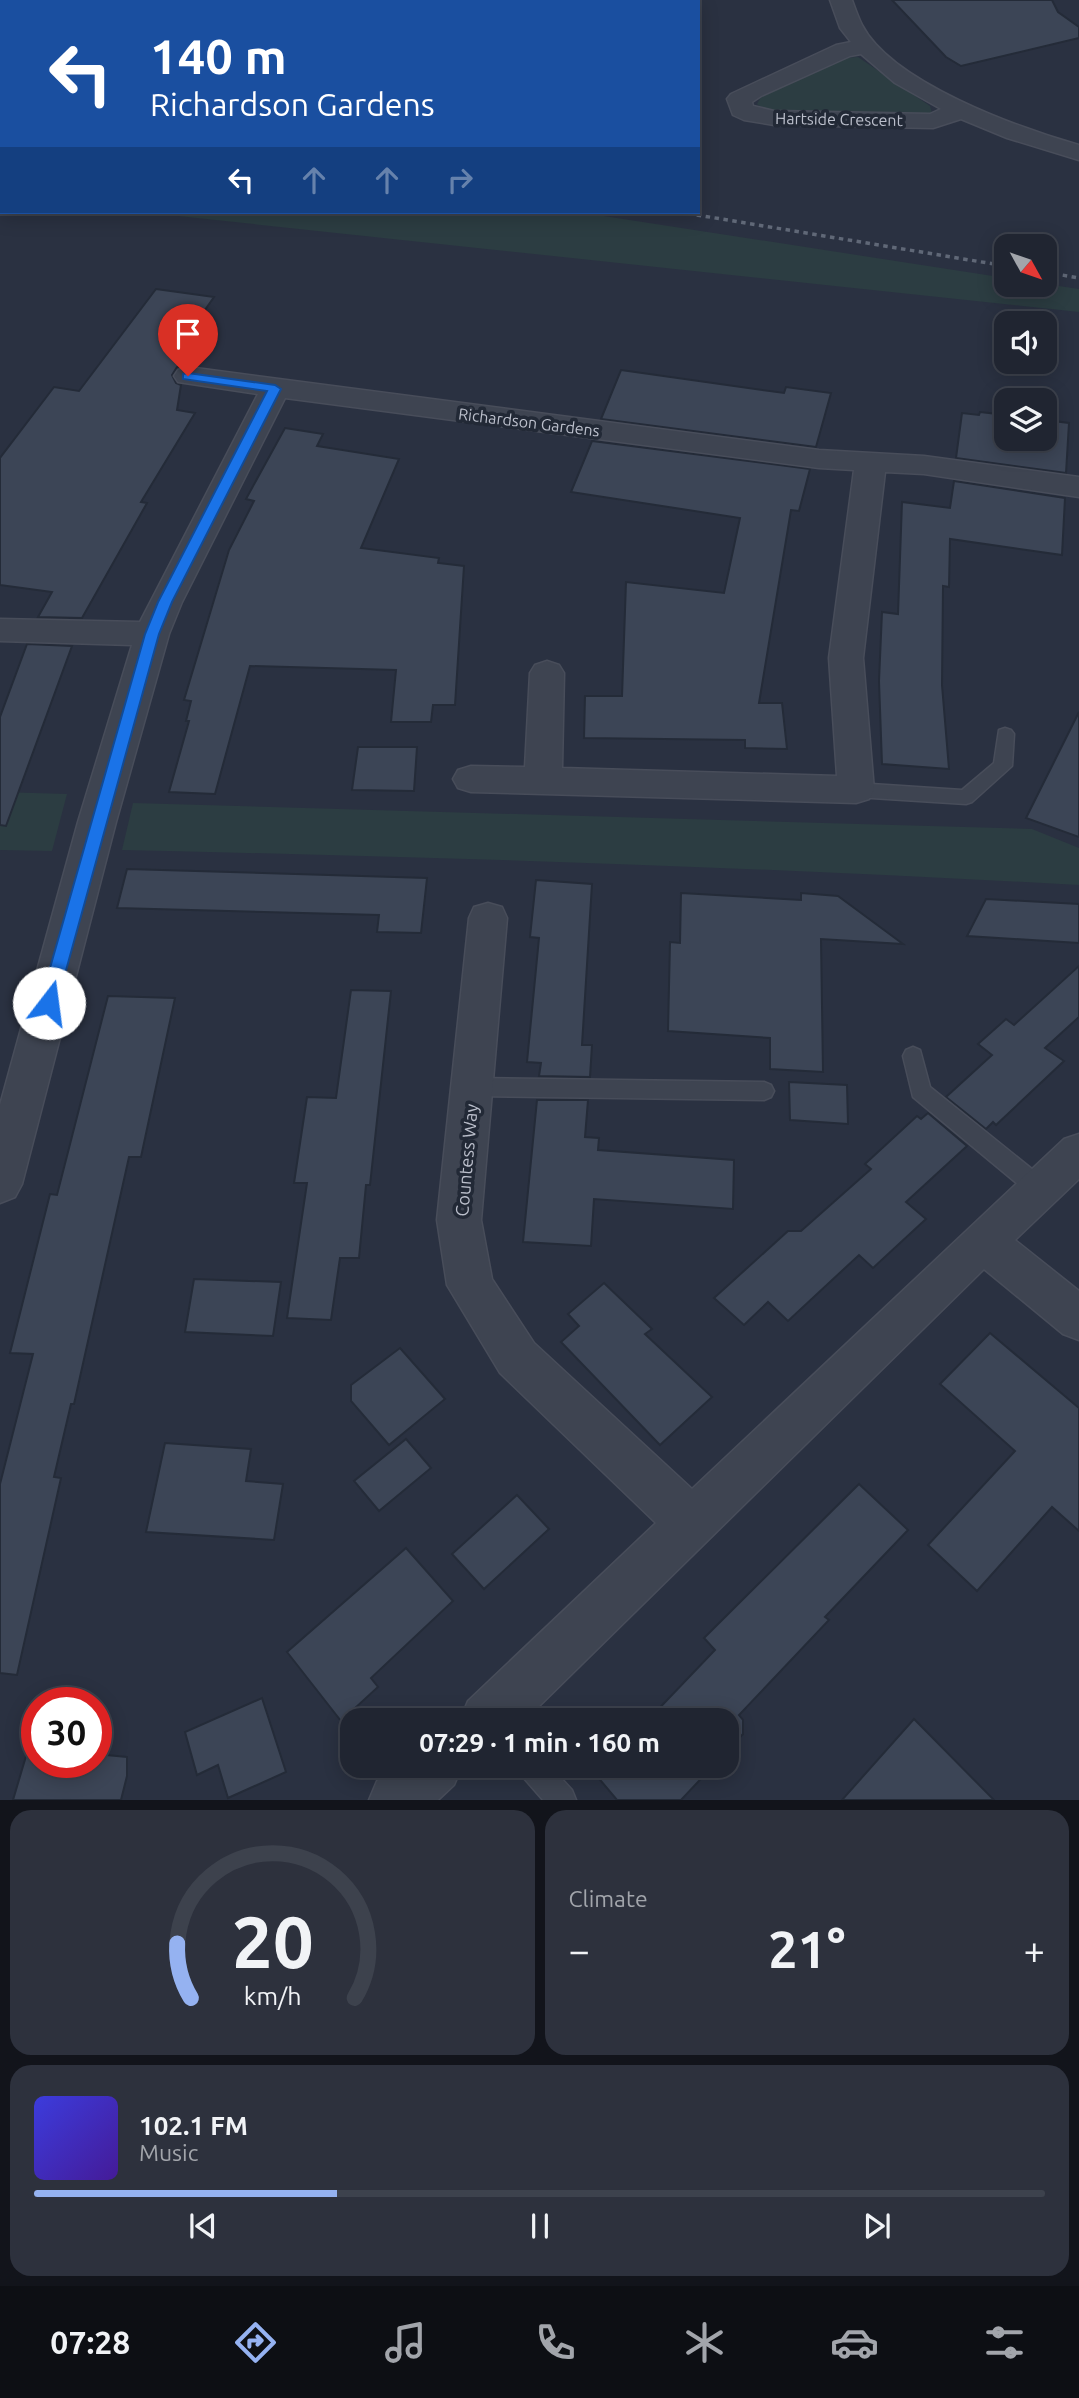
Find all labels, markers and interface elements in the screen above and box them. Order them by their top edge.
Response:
icon: left [35,28,126,119]
text: 140 m [150,28,287,83]
text: Richardson Gardens [150,86,435,122]
street label: Hartside Crescent [775,109,904,129]
icon: left [222,161,260,199]
icon: ahead [295,161,333,199]
icon: ahead [368,161,406,199]
icon: right [441,161,479,199]
north arrow [994,234,1057,298]
map controls [994,234,1057,451]
pin [158,304,218,376]
button: sound [994,311,1057,374]
icon: arrive [169,315,207,353]
button: layers [994,388,1057,451]
street label: Richardson Gardens [457,404,601,440]
position arrow [12,966,86,1040]
street label: Countess Way [451,1103,481,1217]
speed limit sign: 30 [21,1687,112,1778]
text: 07:29 · 1 min · 160 m [419,1728,660,1757]
text: Climate [569,1886,648,1911]
text: 20 [231,1901,313,1983]
text: 21° [768,1920,845,1978]
text: − [569,1929,590,1971]
text: + [1024,1929,1045,1971]
text: km/h [243,1982,301,2010]
text: 102.1 FM [139,2111,248,2140]
text: Music [139,2140,198,2165]
icon: previous [184,2207,222,2245]
icon: pause [521,2207,559,2245]
icon: next [858,2207,896,2245]
icon: directions [231,2318,280,2367]
icon: music [381,2318,430,2367]
icon: phone [531,2318,580,2367]
icon: climate [680,2318,729,2367]
icon: car [830,2318,879,2367]
icon: filters [980,2318,1029,2367]
text: 07:28 [50,2324,130,2360]

